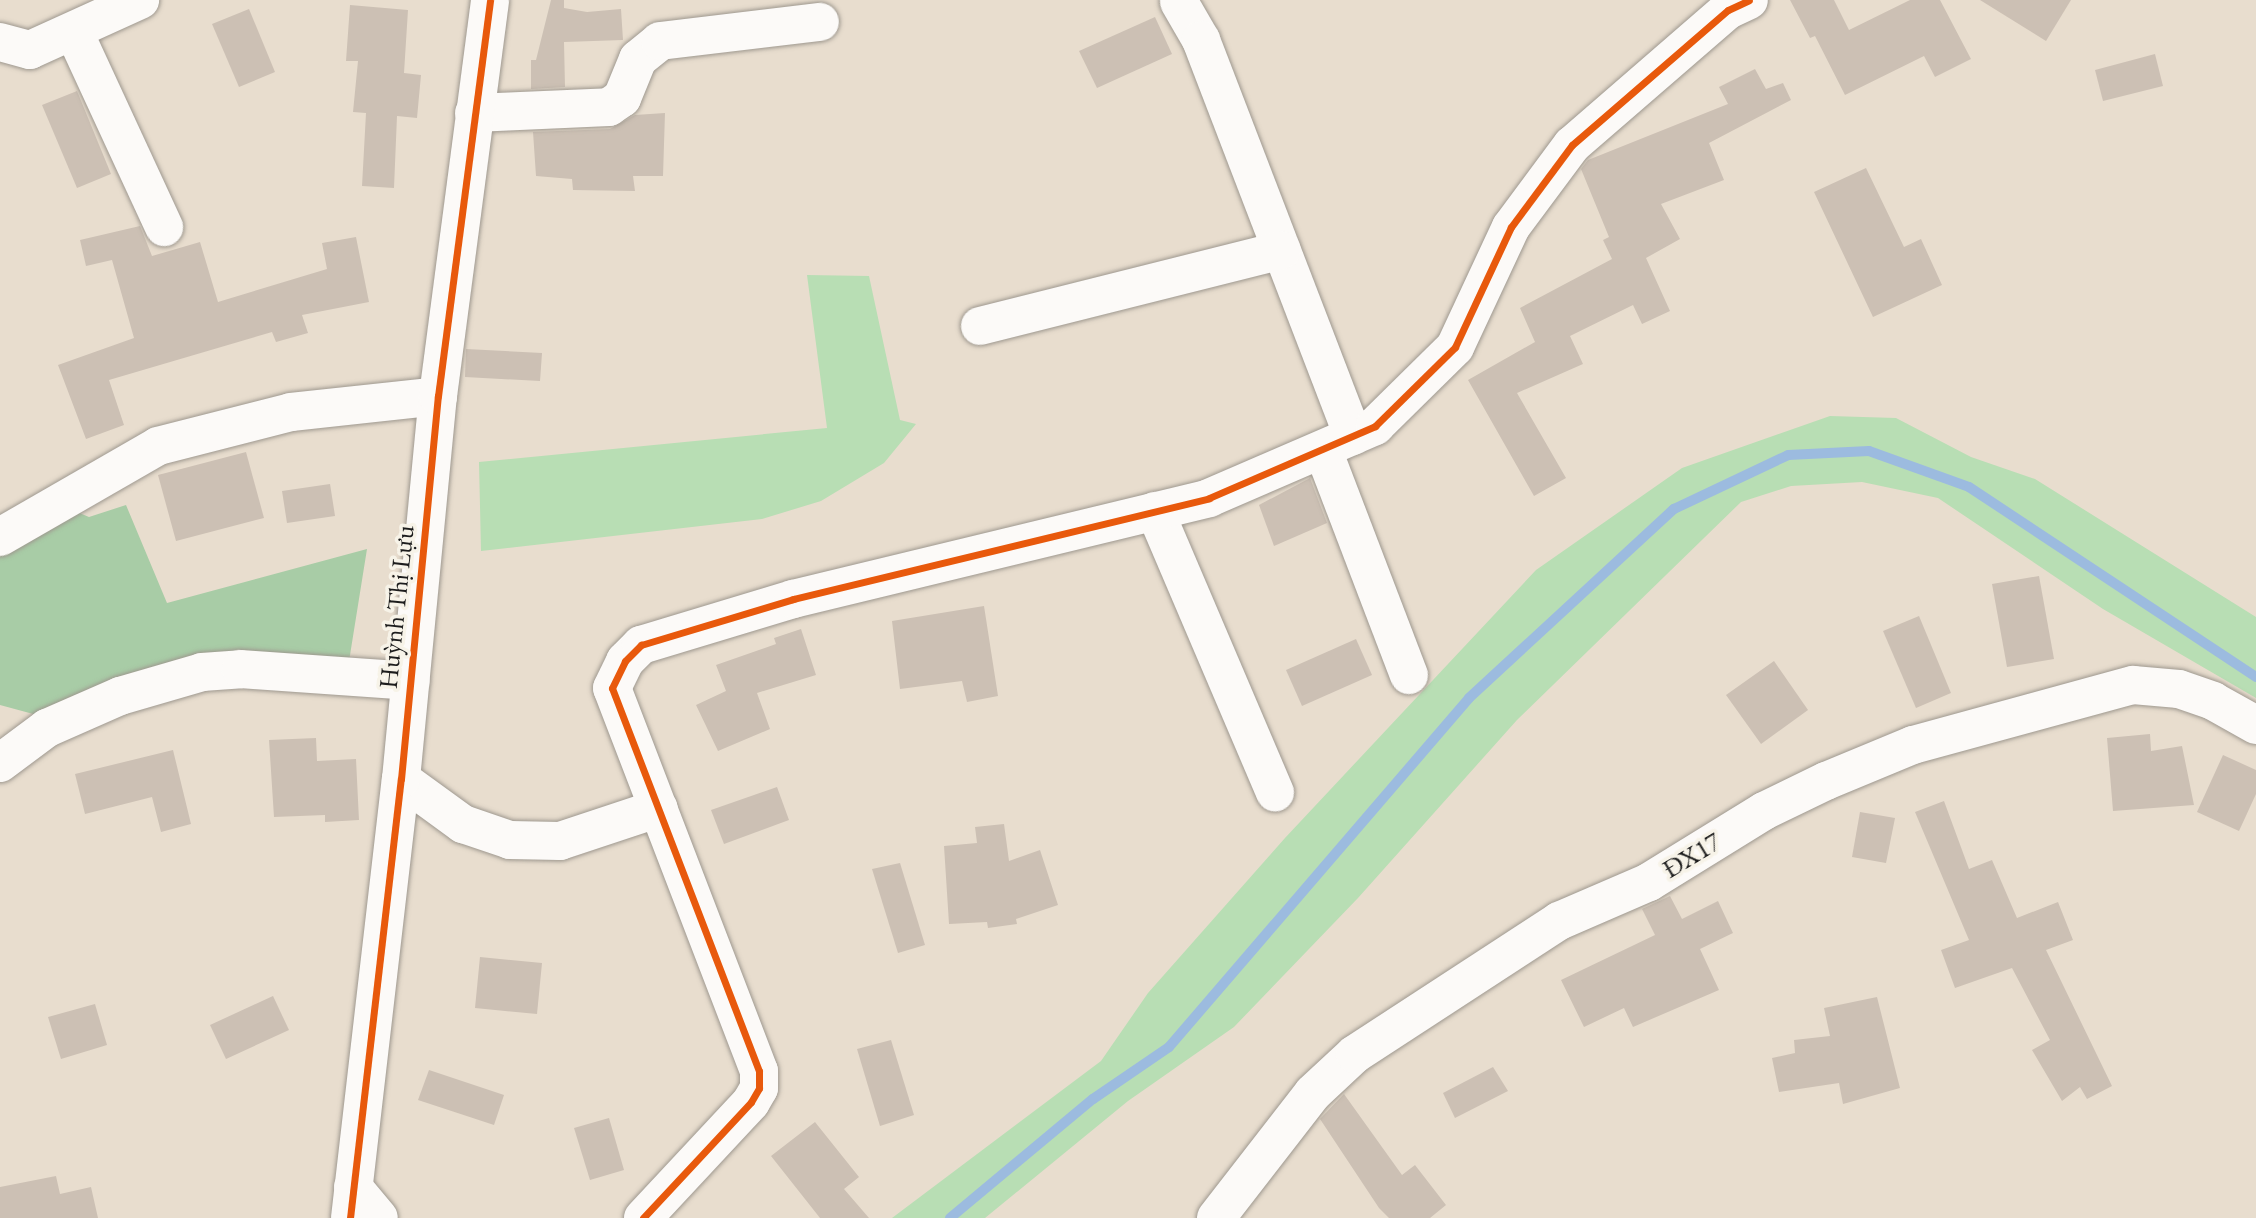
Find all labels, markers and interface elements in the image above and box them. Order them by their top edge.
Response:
street label: Huỳnh Thị Lựu [373,524,421,690]
street label: ĐX17 [1657,827,1727,885]

